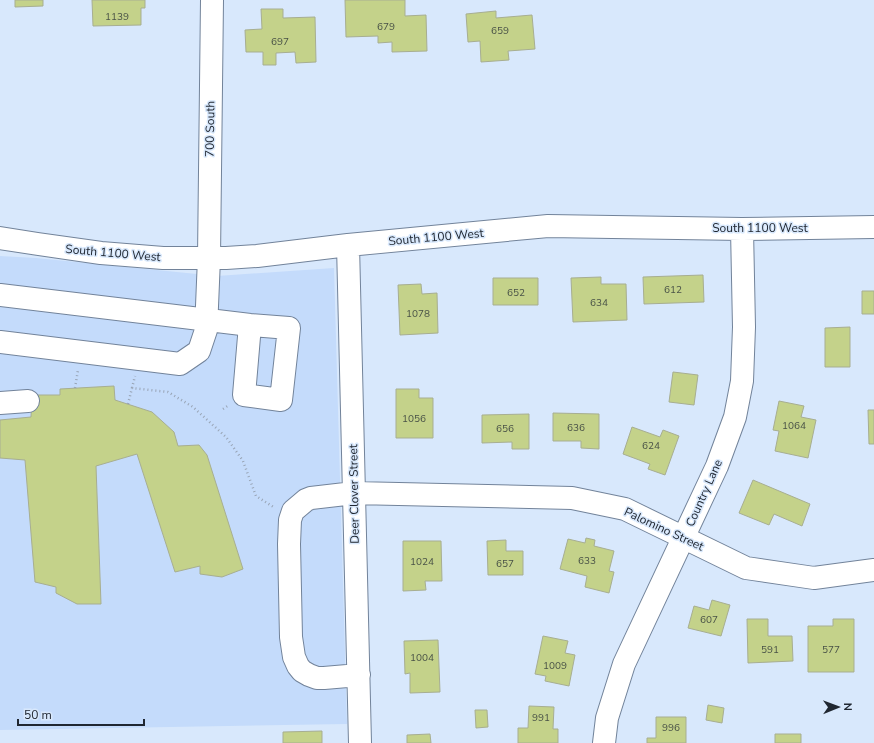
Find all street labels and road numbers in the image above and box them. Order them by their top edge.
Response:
street label: 700 South [202,101,218,157]
street label: South 1100 West [712,220,809,236]
street label: South 1100 West [388,225,485,249]
street label: South 1100 West [65,241,162,265]
street label: Deer Clover Street [345,443,363,544]
street label: Country Lane [682,457,726,529]
street label: Palomino Street [622,504,707,555]

